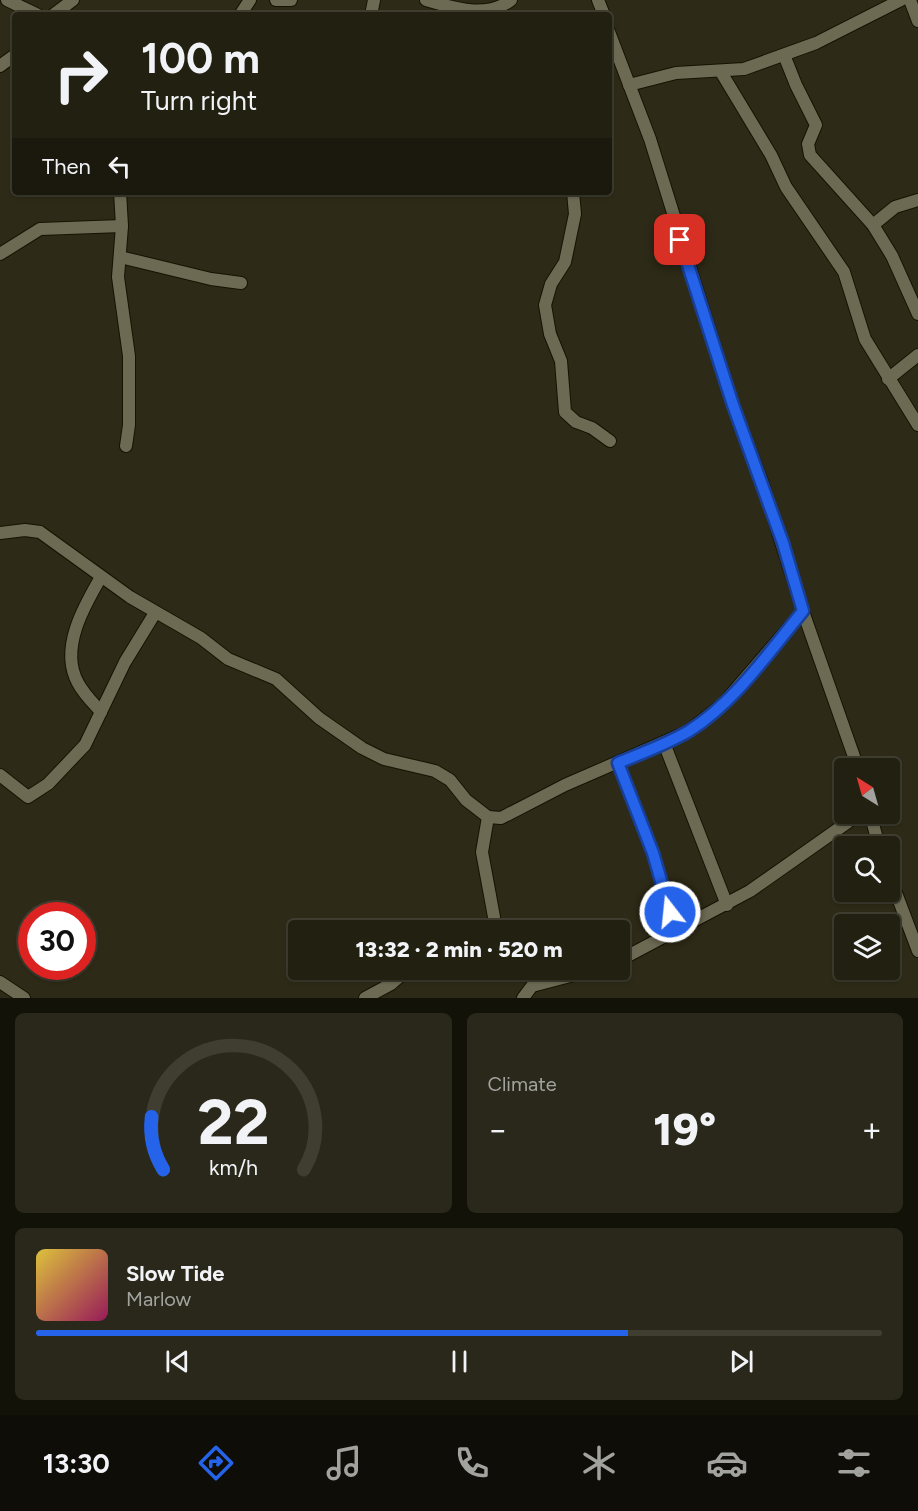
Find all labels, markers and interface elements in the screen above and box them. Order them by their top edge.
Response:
text: 100 m [141,33,260,84]
icon: right [42,36,120,114]
text: Turn right [141,84,257,117]
icon: left [103,150,136,183]
text: Then [42,153,91,180]
pin [654,214,705,265]
icon: arrive [663,223,696,256]
north arrow [834,758,900,824]
map controls [834,758,900,980]
button: search [834,836,900,902]
position arrow [638,880,702,944]
speed limit sign: 30 [18,902,96,980]
button: layers [834,914,900,980]
text: 13:32 · 2 min · 520 m [355,936,563,963]
text: Climate [488,1072,557,1096]
text: 22 [197,1085,269,1160]
text: 19° [653,1102,716,1156]
text: − [488,1110,508,1149]
text: + [861,1110,882,1149]
text: km/h [209,1155,258,1180]
text: Slow Tide [126,1260,225,1287]
text: Marlow [126,1287,191,1311]
icon: previous [161,1345,194,1378]
icon: pause [443,1345,476,1378]
icon: next [725,1345,758,1378]
icon: directions [195,1442,237,1484]
icon: music [323,1442,365,1484]
icon: phone [451,1442,493,1484]
icon: climate [578,1442,620,1484]
icon: car [706,1442,748,1484]
icon: filters [833,1442,875,1484]
text: 13:30 [43,1447,110,1480]

